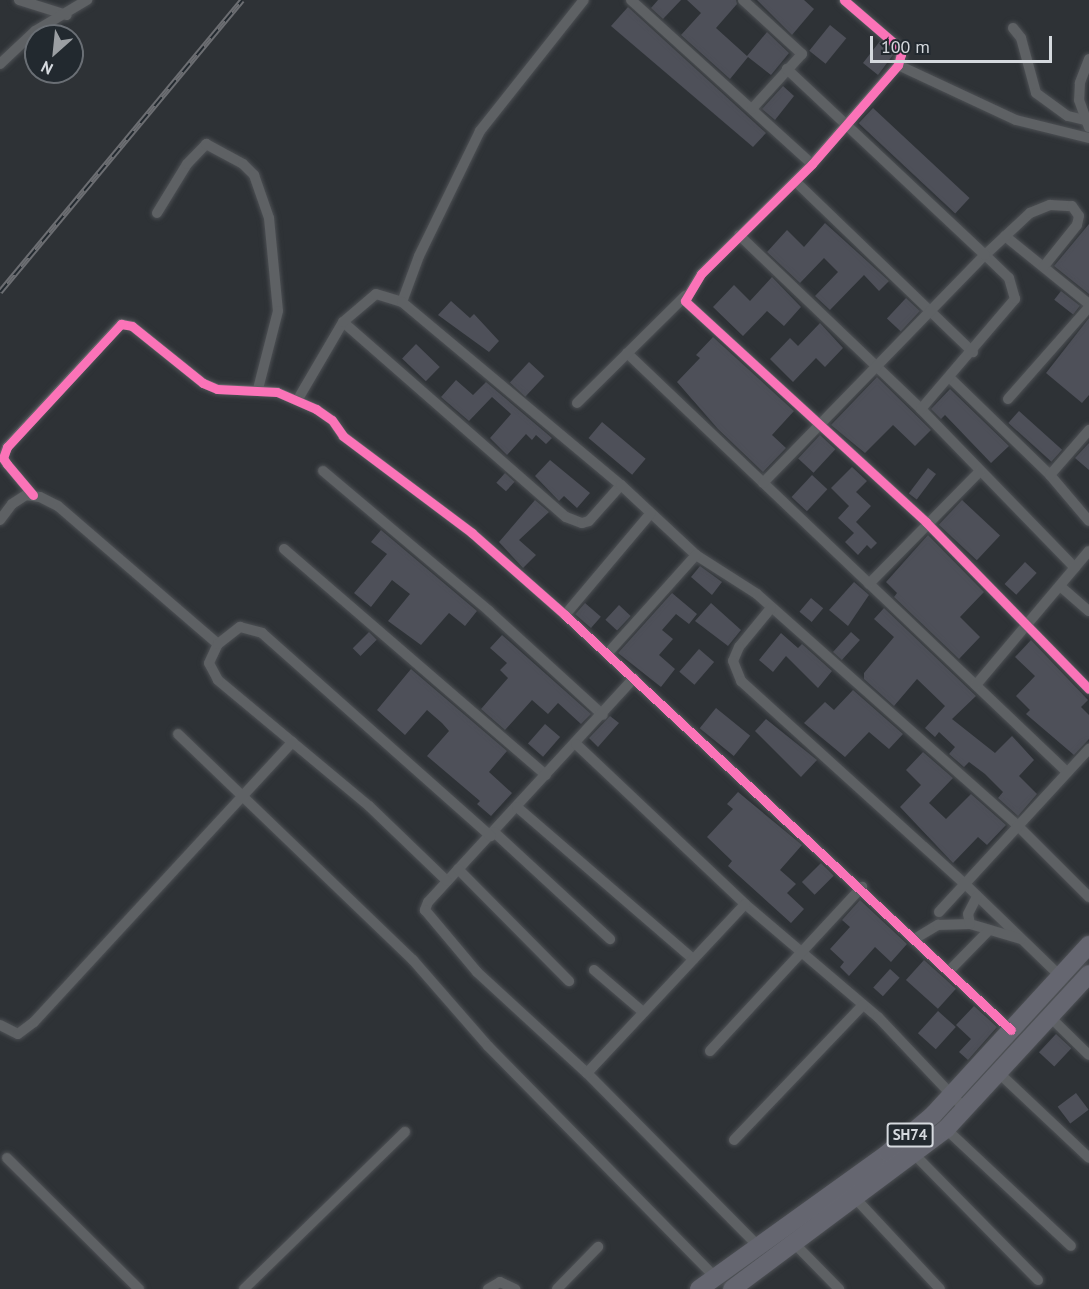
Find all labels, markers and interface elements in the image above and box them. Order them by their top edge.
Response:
north arrow [24,24,84,84]
scale bar [873,24,1054,62]
text: 100 m [881,35,930,58]
text: N [38,57,56,80]
road number: SH74 [886,1123,934,1147]

